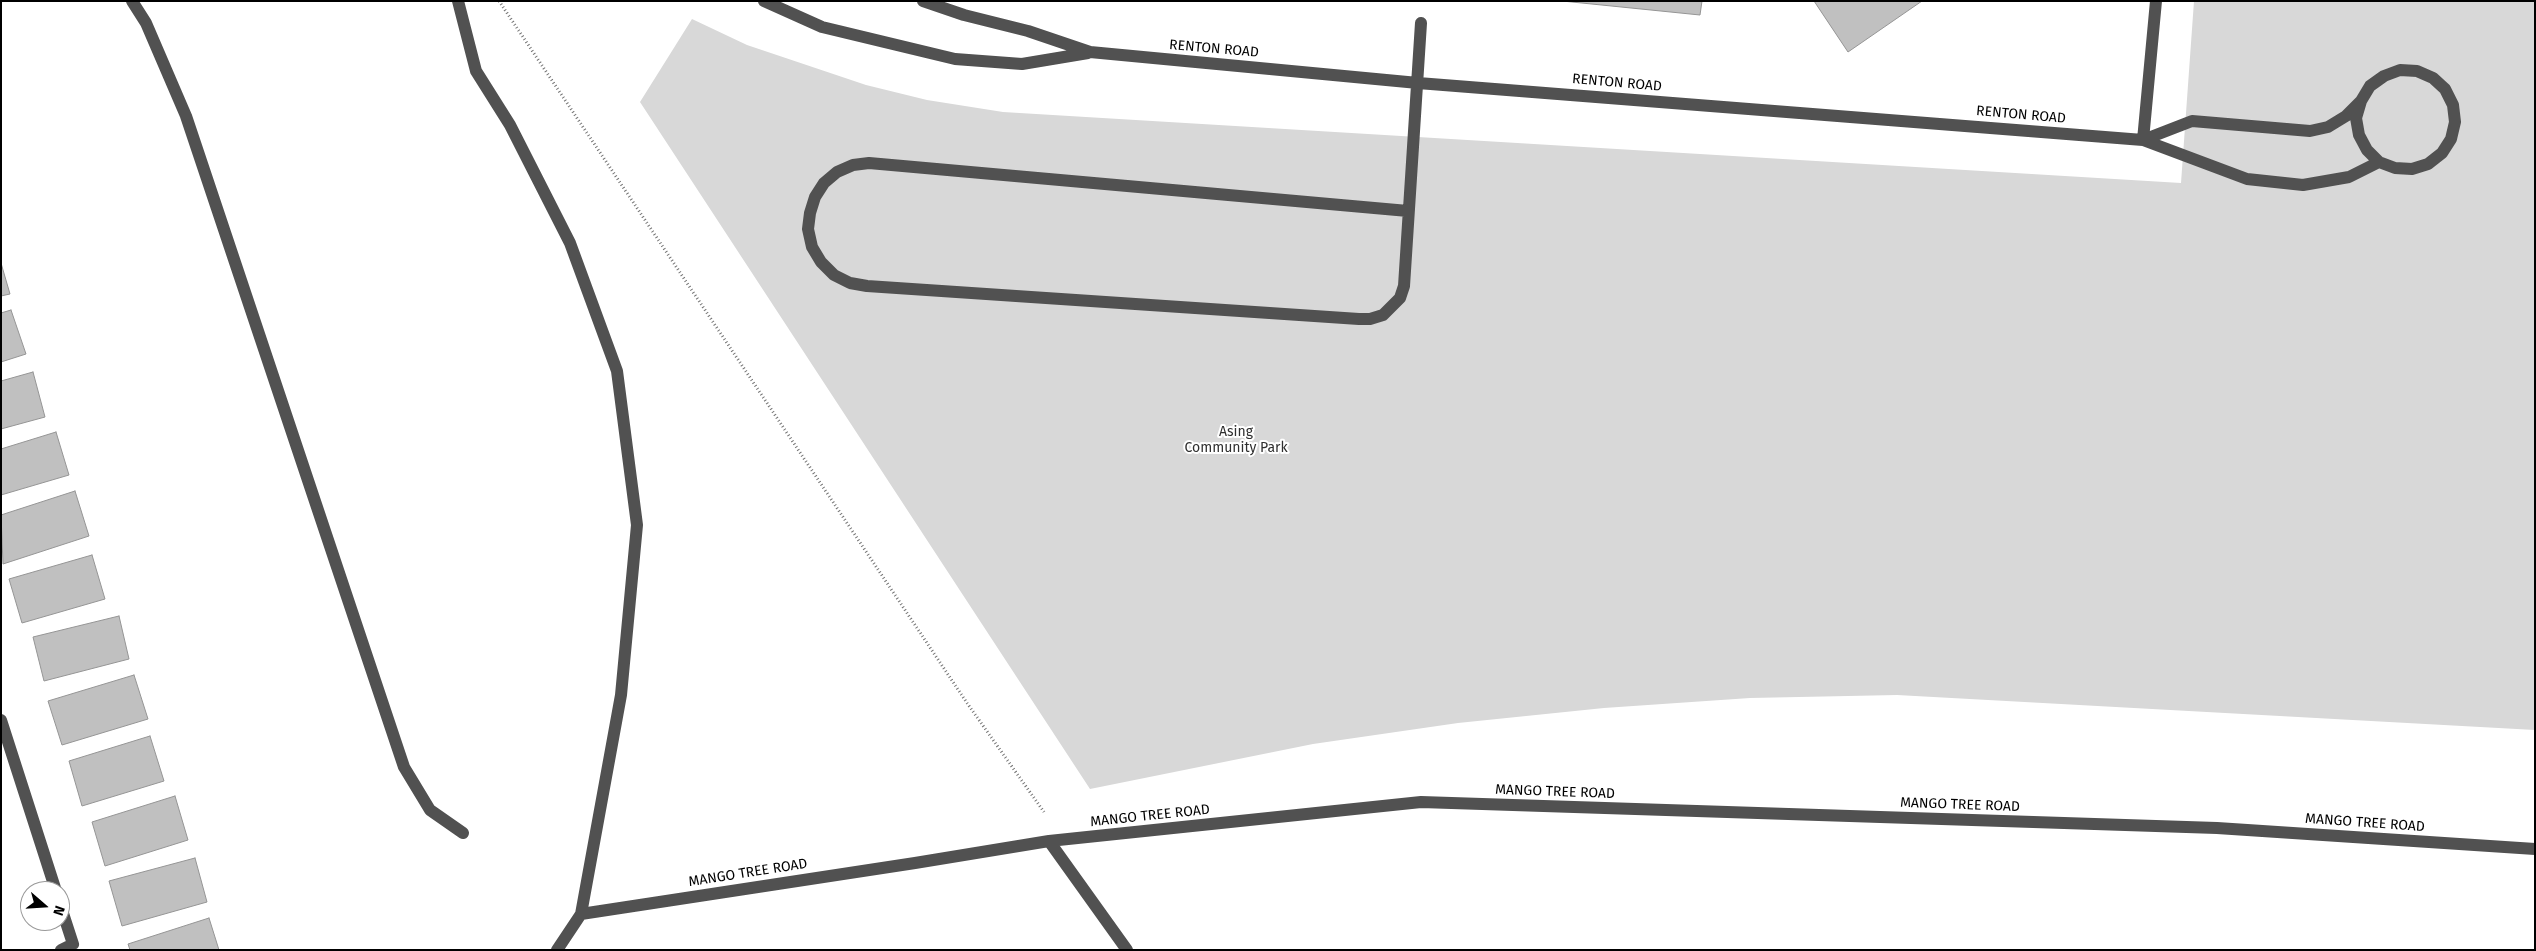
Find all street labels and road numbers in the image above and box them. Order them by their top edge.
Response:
street label: RENTON ROAD [1168,37,1260,61]
street label: RENTON ROAD [1571,71,1663,95]
street label: RENTON ROAD [1975,103,2067,127]
street label: MANGO TREE ROAD [1495,782,1615,802]
street label: MANGO TREE ROAD [1900,795,2020,815]
street label: MANGO TREE ROAD [1089,801,1211,831]
street label: MANGO TREE ROAD [2305,810,2425,836]
street label: MANGO TREE ROAD [687,855,809,891]

